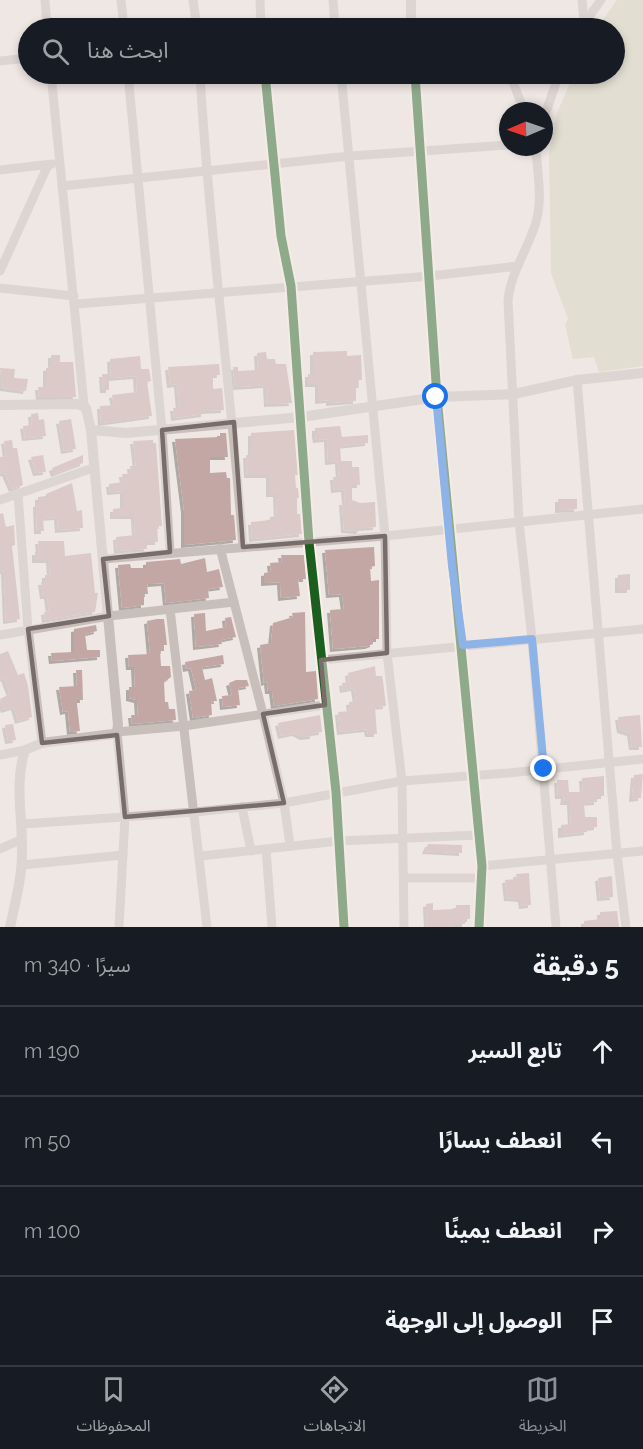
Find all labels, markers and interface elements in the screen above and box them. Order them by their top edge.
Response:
search box [18,18,625,84]
icon: search [39,35,72,68]
text: ابحث هنا [87,37,168,63]
north arrow [499,102,553,156]
route start [422,383,448,409]
route end [530,755,556,781]
text: 5 دقيقة [533,951,619,981]
text: سيرًا · 340 m [24,953,131,977]
icon: ahead [586,1035,619,1068]
text: تابع السير [468,1037,562,1063]
text: 190 m [24,1039,80,1063]
icon: left [586,1125,619,1158]
text: انعطف يسارًا [439,1127,562,1153]
text: 50 m [24,1129,71,1153]
icon: right [586,1215,619,1248]
text: انعطف يمينًا [444,1217,562,1243]
text: 100 m [24,1219,81,1243]
icon: arrive [586,1305,619,1338]
text: الوصول إلى الوجهة [385,1307,562,1333]
tab: المحفوظات [76,1373,151,1443]
tab: الاتجاهات [303,1373,366,1443]
tab: الخريطة [519,1373,567,1443]

